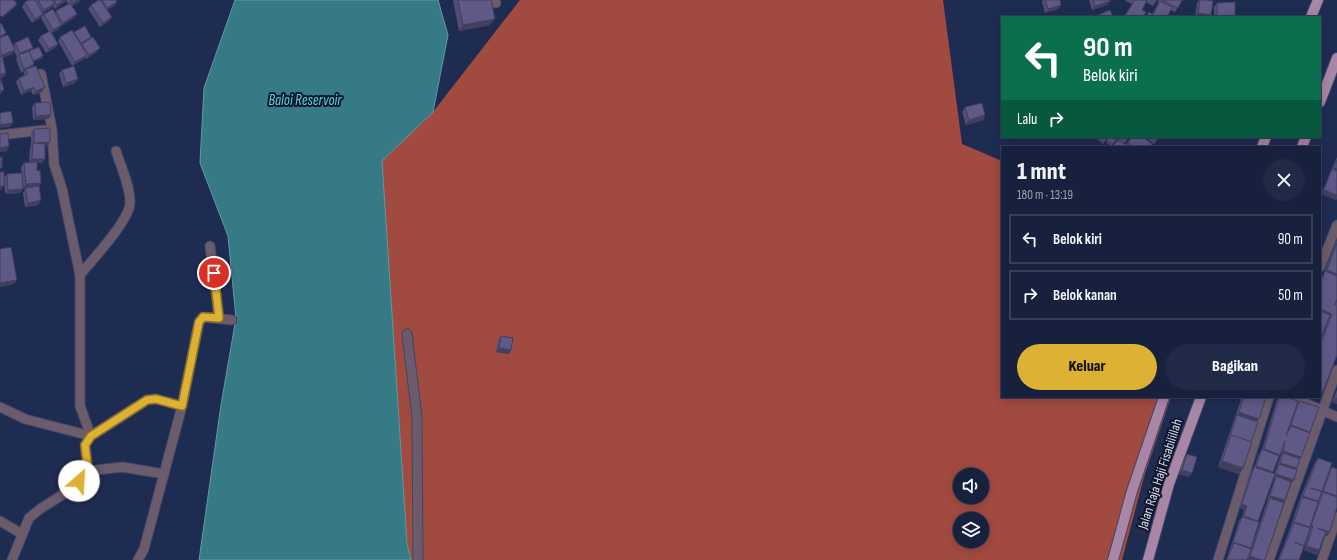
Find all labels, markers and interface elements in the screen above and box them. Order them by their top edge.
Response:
text: 90 m [1083,31,1133,64]
icon: left [1017,32,1069,84]
text: Belok kiri [1083,65,1138,86]
water label: Baloi Reservoir [269,91,342,110]
icon: right [1045,108,1067,130]
text: Lalu [1017,110,1037,129]
text: 1 mnt [1017,157,1066,186]
button: close [1263,159,1305,201]
text: 180 m · 13:19 [1017,187,1073,203]
icon: left [1019,228,1041,250]
text: Belok kiri [1053,230,1102,249]
text: 90 m [1278,230,1303,249]
pin [197,256,231,290]
icon: arrive [203,262,225,284]
icon: right [1019,284,1041,306]
text: Belok kanan [1053,286,1117,305]
text: 50 m [1278,286,1303,305]
button: Keluar [1017,344,1157,390]
button: Bagikan [1165,344,1305,390]
street label: Jalan Raja Haji Fisabilillah [1134,417,1186,532]
position arrow [58,460,100,502]
map controls [953,468,989,548]
button: sound [953,468,989,504]
button: layers [953,512,989,548]

